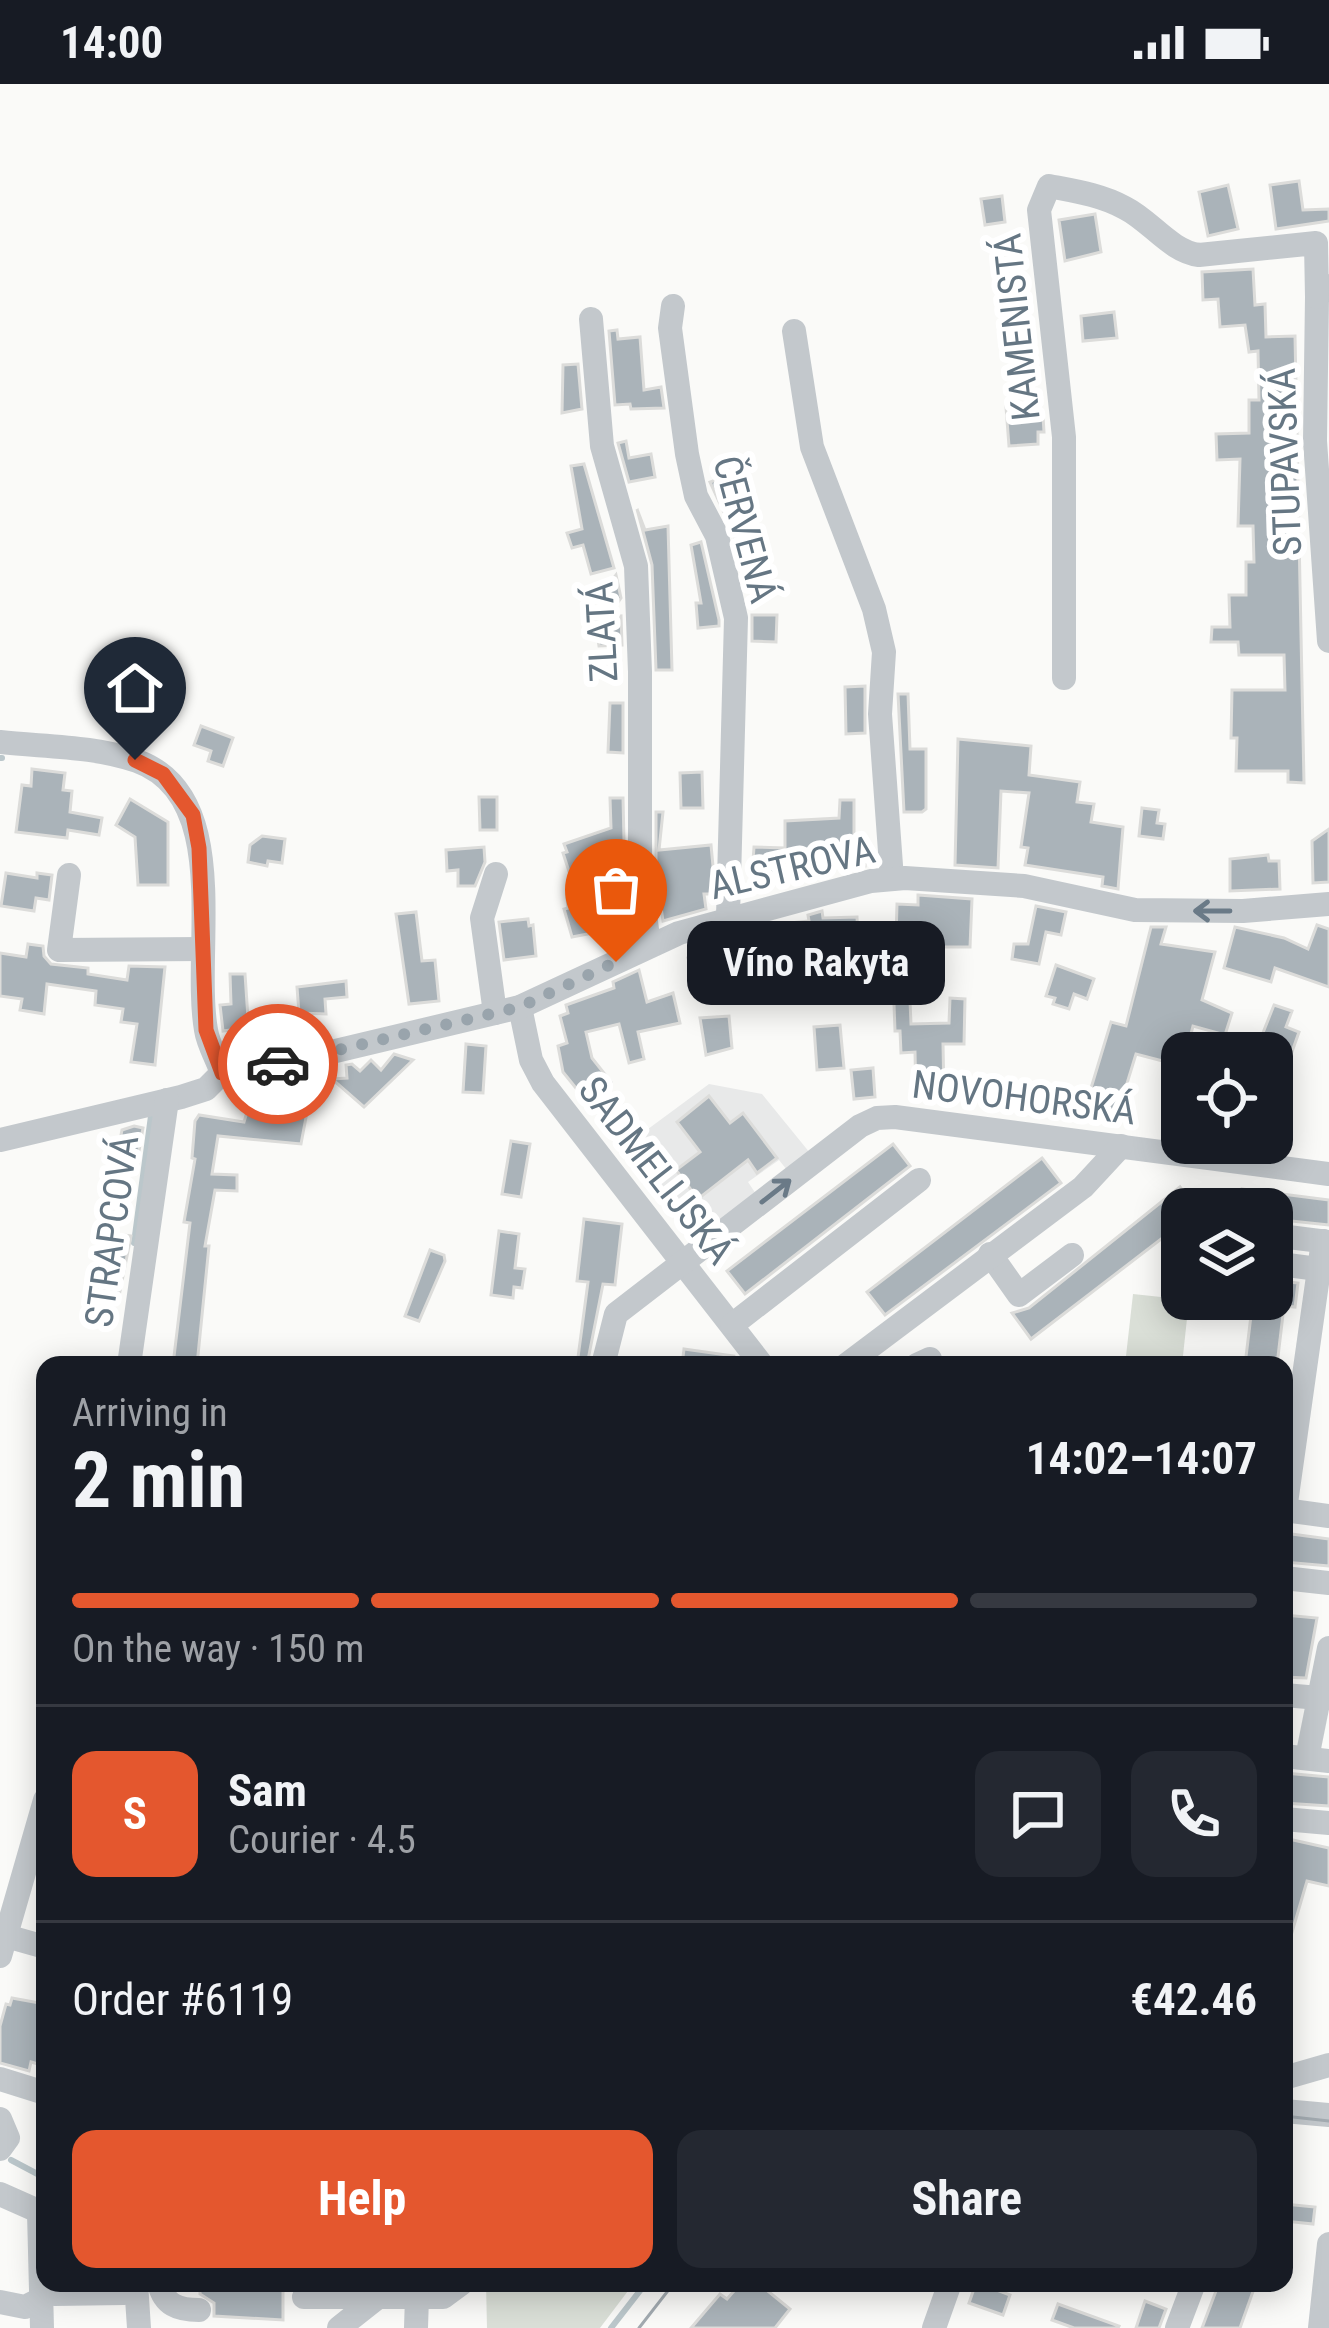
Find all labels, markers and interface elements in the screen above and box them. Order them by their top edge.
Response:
text: 14:00 [60,16,163,69]
street label: KAMENISTÁ [984,231,1050,423]
street label: STUPAVSKÁ [1259,367,1311,557]
street label: ČERVENÁ [703,451,787,608]
street label: ZLATÁ [576,581,628,683]
pin [84,637,186,760]
icon: home [102,655,168,721]
street label: ALSTROVA [705,827,879,909]
pin [565,839,667,962]
icon: bag [583,857,649,923]
one-way arrow [1193,899,1232,922]
callout: Víno Rakyta [688,920,946,1004]
text: Víno Rakyta [723,940,909,986]
courier [218,1004,338,1124]
icon: car [245,1031,311,1097]
map controls [1161,1032,1293,1320]
button: locate [1161,1032,1293,1164]
street label: NOVOHORSKÁ [910,1061,1138,1135]
street label: SADMELIJSKÁ [569,1068,744,1273]
street label: STRAPCOVÁ [76,1132,148,1330]
one-way arrow [760,1178,792,1205]
button: layers [1161,1188,1293,1320]
text: Arriving in [72,1390,228,1436]
text: 14:02–14:07 [1026,1432,1257,1485]
text: 2 min [72,1435,245,1526]
text: On the way · 150 m [72,1626,364,1672]
button: chat [975,1751,1101,1877]
button: phone [1131,1751,1257,1877]
text: Sam [228,1764,307,1817]
text: S [123,1787,147,1840]
text: Courier · 4.5 [228,1817,416,1863]
text: Order #6119 [72,1973,293,2026]
text: €42.46 [1130,1973,1257,2026]
button: Help [72,2130,653,2268]
button: Share [677,2130,1257,2268]

